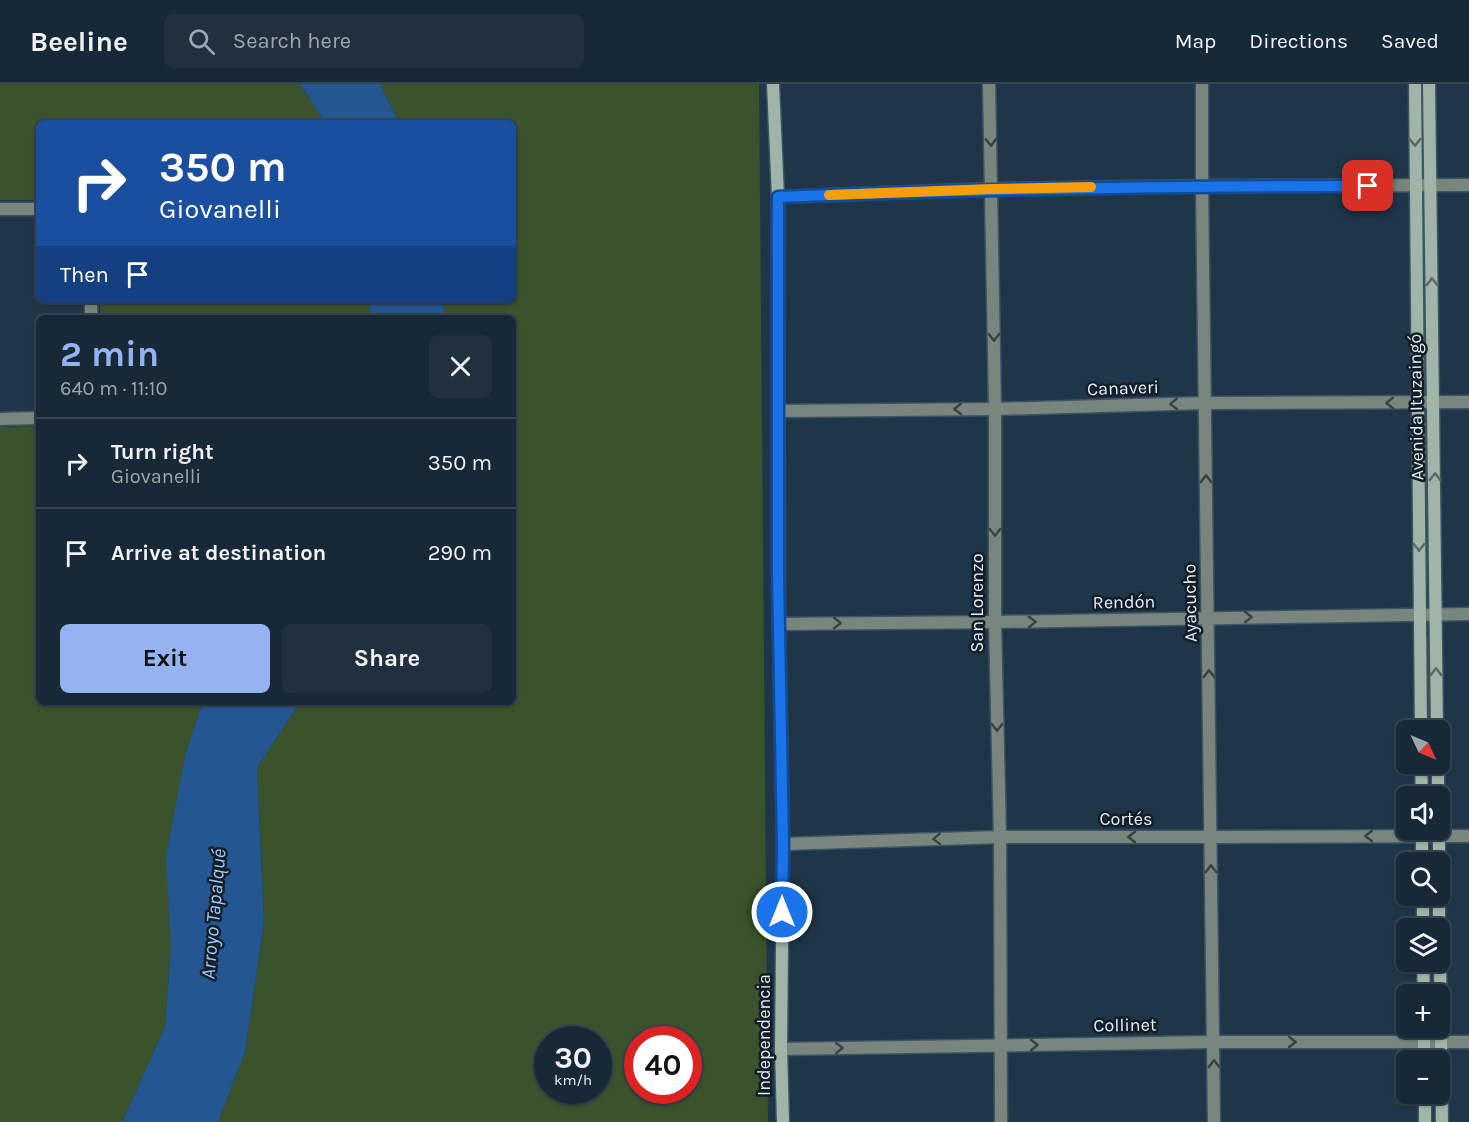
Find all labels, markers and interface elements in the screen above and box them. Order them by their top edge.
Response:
search box [164,14,584,68]
text: Beeline [30,25,128,58]
icon: search [185,25,218,58]
text: Search here [233,28,351,54]
text: Map [1175,29,1216,53]
text: Directions [1249,29,1348,53]
text: Saved [1381,29,1439,53]
one-way arrow [985,138,997,147]
one-way arrow [1409,138,1421,147]
text: 350 m [159,142,287,192]
icon: right [60,144,138,222]
pin [1342,160,1393,211]
icon: arrive [1351,169,1384,202]
text: Giovanelli [159,193,281,225]
icon: arrive [121,258,154,291]
text: Then [60,262,109,288]
one-way arrow [1426,278,1438,287]
text: 2 min [60,333,159,375]
one-way arrow [988,333,1000,342]
street label: Avenida Ituzaingó [1404,333,1428,481]
button: close [429,335,492,398]
street label: Canaveri [1087,376,1159,400]
text: 640 m · 11:10 [60,377,167,400]
one-way arrow [1385,397,1394,409]
one-way arrow [1169,398,1178,410]
one-way arrow [953,403,962,415]
text: Turn right [111,439,214,465]
icon: right [60,447,93,480]
text: 350 m [428,450,492,476]
text: Giovanelli [111,465,201,488]
one-way arrow [1429,473,1441,482]
one-way arrow [1200,474,1212,483]
one-way arrow [989,528,1001,537]
icon: arrive [60,537,93,570]
text: Arrive at destination [111,540,326,566]
text: 290 m [428,540,492,566]
one-way arrow [1413,543,1425,552]
street label: San Lorenzo [966,553,988,653]
street label: Ayacucho [1178,564,1202,642]
street label: Rendón [1093,590,1155,614]
one-way arrow [1244,611,1253,623]
one-way arrow [1028,615,1037,628]
one-way arrow [833,617,842,630]
button: Exit [60,624,270,693]
button: Share [282,624,492,693]
one-way arrow [1430,668,1443,677]
one-way arrow [1202,669,1215,678]
north arrow [1396,720,1450,774]
map controls [1396,720,1450,1104]
one-way arrow [991,723,1004,732]
button: sound [1396,786,1450,840]
street label: Cortés [1100,808,1152,830]
one-way arrow [1364,830,1373,842]
one-way arrow [1127,831,1136,843]
one-way arrow [932,832,941,845]
water label: Arroyo Tapalqué [196,847,231,980]
button: search [1396,852,1450,906]
one-way arrow [1205,864,1217,873]
position arrow [750,880,814,944]
button: layers [1396,918,1450,972]
street label: Independencia [753,974,775,1096]
button: + [1396,984,1450,1038]
street label: Collinet [1093,1013,1157,1037]
speed limit sign: 40 [624,1026,702,1104]
one-way arrow [1288,1036,1297,1048]
one-way arrow [1030,1039,1039,1051]
text: 30 [554,1040,592,1076]
one-way arrow [835,1042,844,1054]
button: − [1396,1050,1450,1104]
one-way arrow [1207,1059,1220,1068]
text: km/h [554,1071,592,1089]

